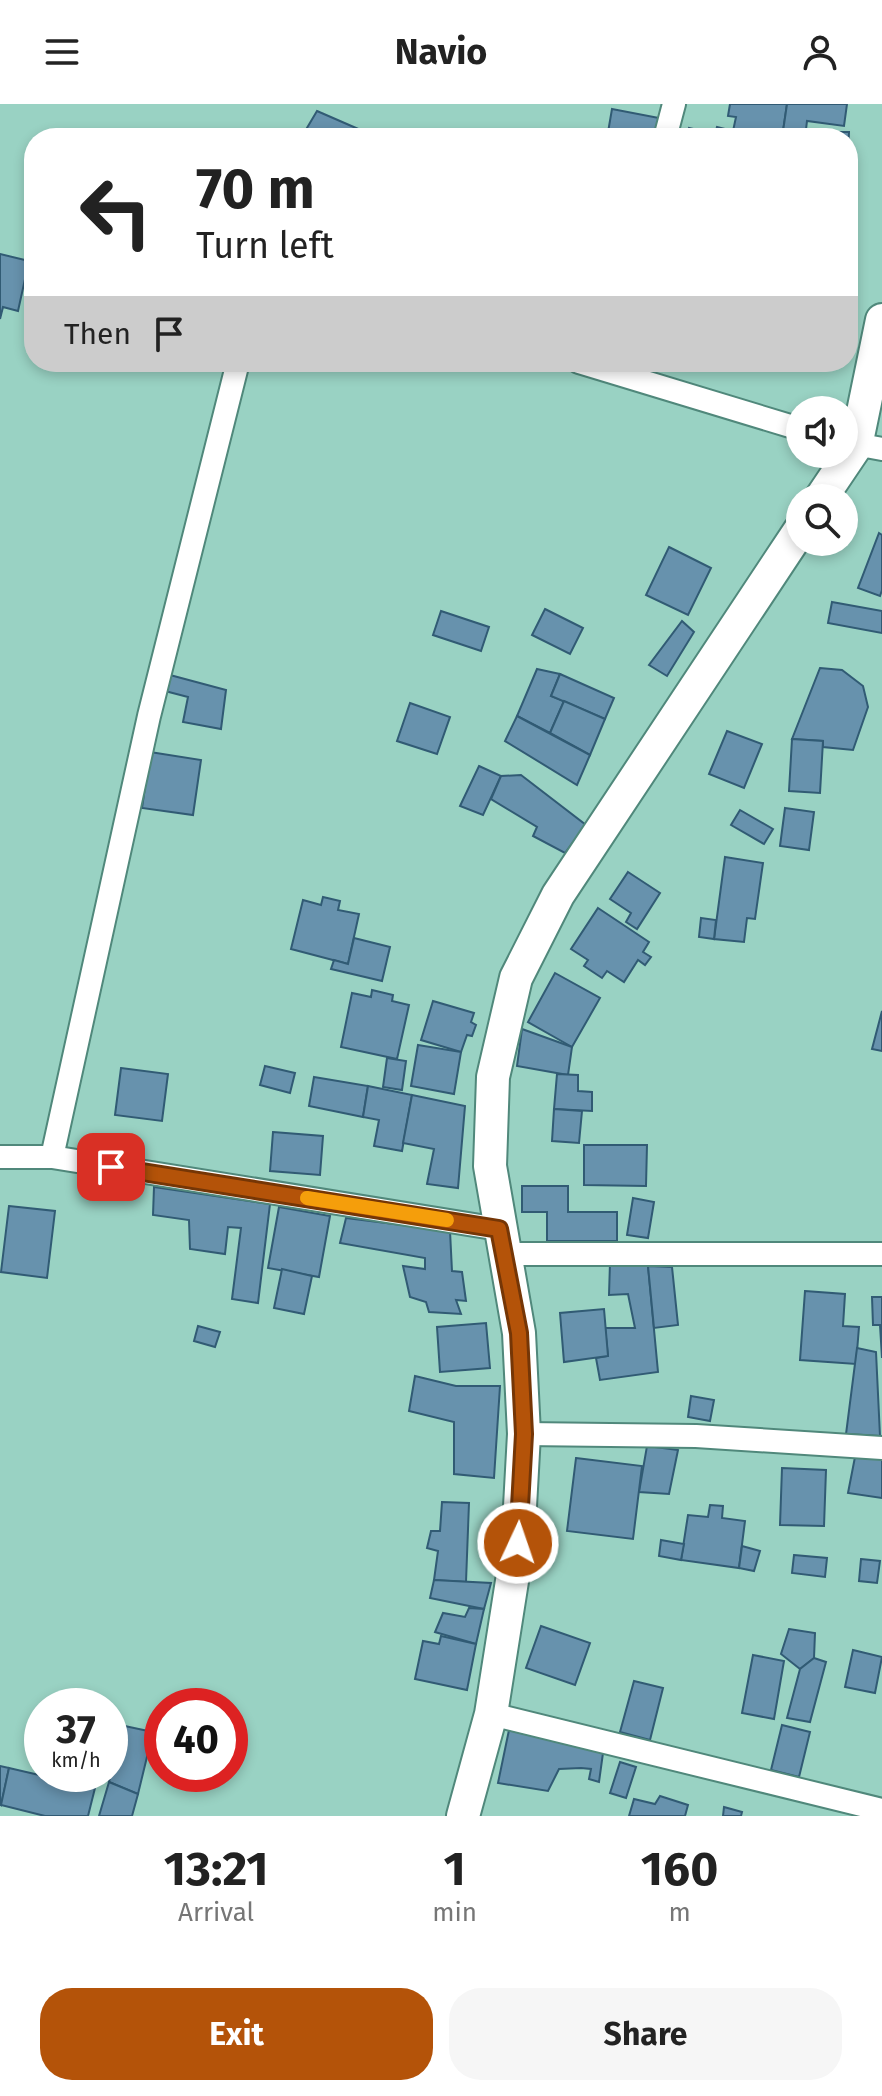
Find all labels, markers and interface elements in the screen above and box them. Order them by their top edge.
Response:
icon: menu [40,30,84,74]
text: Navio [395,30,487,74]
icon: person [798,30,842,74]
text: 70 m [196,156,315,223]
icon: left [64,160,168,264]
text: Turn left [196,224,334,268]
icon: arrive [147,312,191,356]
text: Then [64,316,131,352]
map controls [786,396,858,556]
button: sound [786,396,858,468]
button: search [786,484,858,556]
pin [77,1133,145,1201]
icon: arrive [89,1145,133,1189]
position arrow [476,1501,560,1585]
speed limit sign: 40 [144,1688,248,1792]
text: 37 [56,1706,96,1754]
text: km/h [51,1748,101,1772]
text: 13:21 [164,1840,269,1898]
text: 1 [444,1840,466,1898]
text: 160 [641,1840,718,1898]
text: Arrival [178,1897,254,1928]
text: min [432,1897,477,1928]
text: m [668,1897,691,1928]
button: Exit [40,1988,433,2080]
button: Share [449,1988,842,2080]

